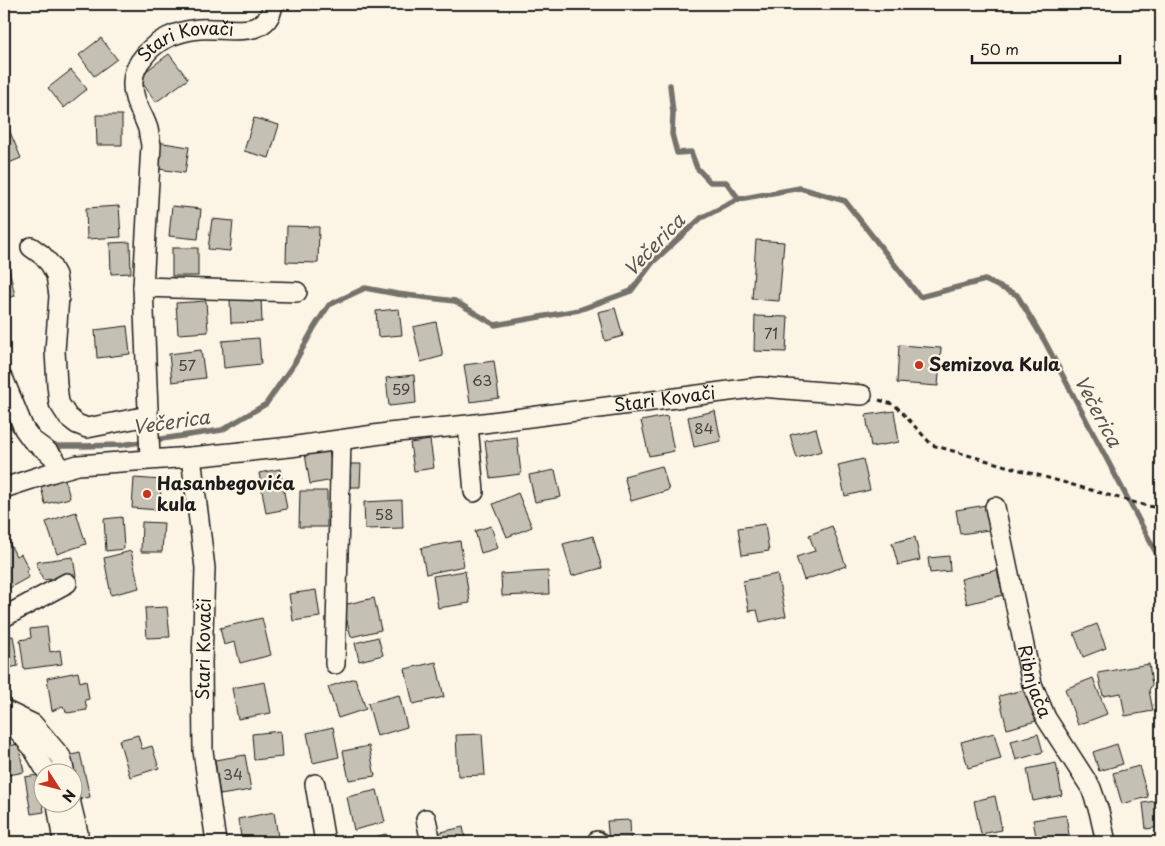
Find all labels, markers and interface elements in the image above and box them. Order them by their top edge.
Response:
street label: Stari Kovači [130,14,234,67]
scale bar [972,32,1120,64]
text: 50 m [980,37,1019,60]
water label: Večerica [616,206,691,282]
house number: 71 [764,321,778,344]
place label: Semizova Kula [929,350,1060,377]
house number: 57 [178,353,196,376]
marker: Semizova Kula [913,359,925,371]
house number: 63 [472,368,492,391]
water label: Večerica [1068,370,1130,452]
house number: 59 [392,377,410,400]
street label: Stari Kovači [612,378,717,418]
water label: Večerica [131,402,212,440]
house number: 84 [694,416,714,439]
place label: Hasanbegovića kula [157,469,295,517]
marker: Hasanbegovića kula [141,488,153,500]
house number: 58 [374,502,394,525]
street label: Stari Kovači [188,598,217,700]
street label: Ribnjača [1012,642,1060,722]
house number: 34 [223,762,243,785]
north arrow [32,764,82,814]
text: N [57,785,81,807]

